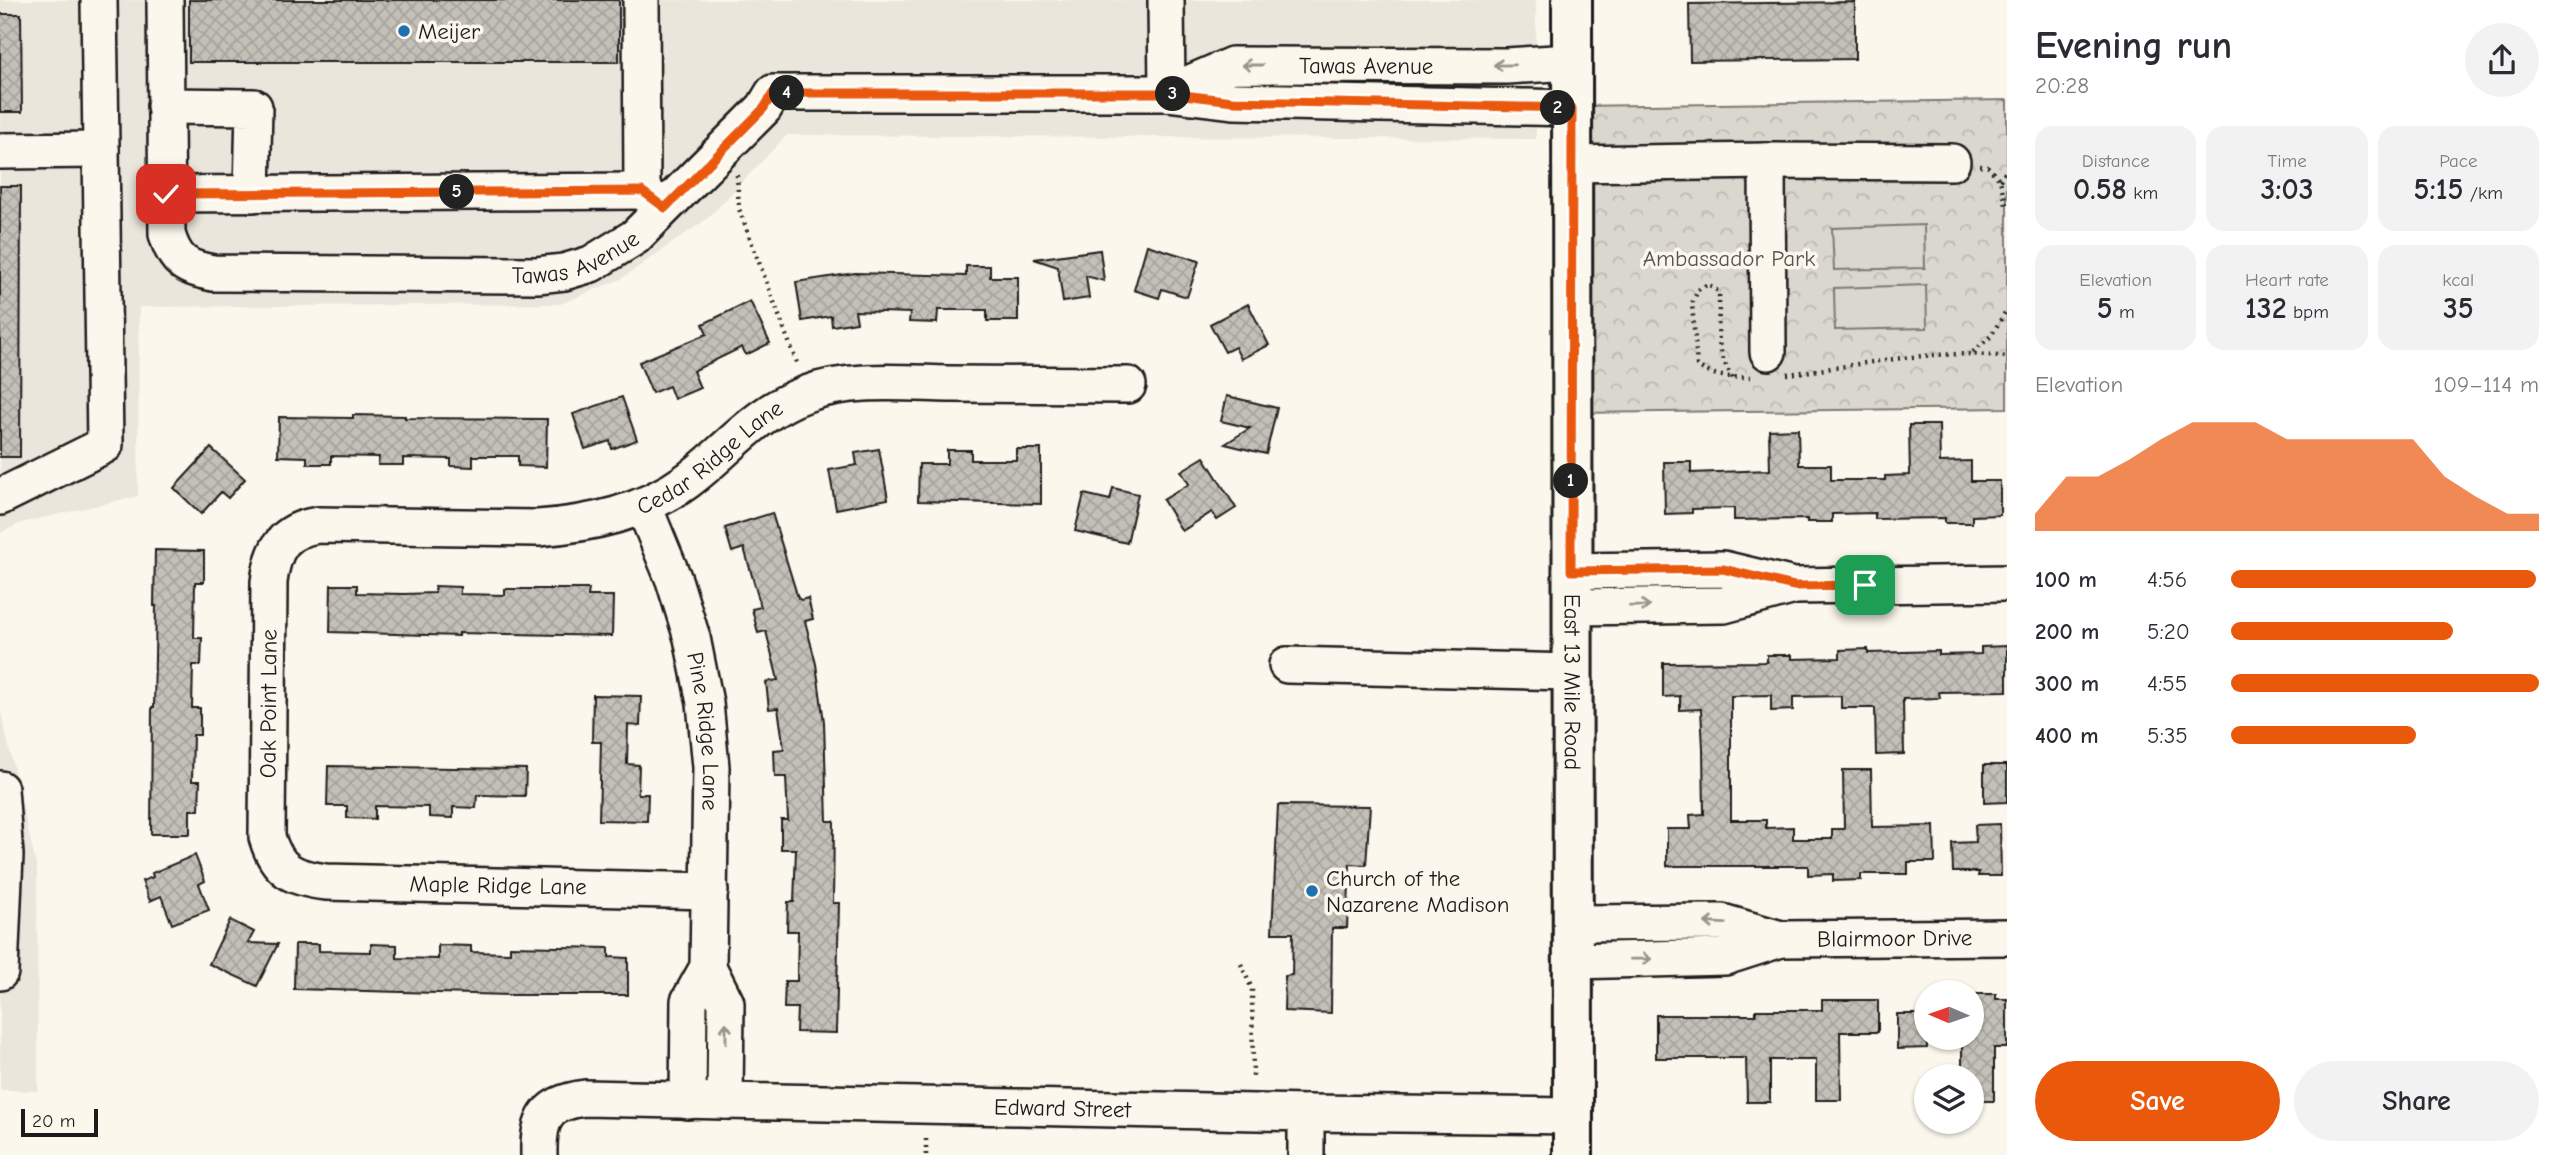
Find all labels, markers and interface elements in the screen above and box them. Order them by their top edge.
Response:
place label: Meijer [418,18,481,45]
marker: Meijer [396,23,412,39]
button: share [2465,23,2539,97]
text: Evening run [2035,24,2232,68]
street label: Tawas Avenue [1299,52,1433,80]
one-way arrow [1240,58,1263,72]
one-way arrow [1492,59,1515,72]
text: 20:28 [2035,72,2089,99]
pin: 4 [770,76,804,110]
pin: 3 [1156,76,1190,112]
text: 4 [782,81,791,103]
text: 3 [1168,82,1177,104]
pin: 2 [1540,90,1576,126]
text: 2 [1553,96,1562,118]
text: Distance [2082,150,2150,172]
text: Time [2267,150,2307,172]
text: Pace [2439,150,2477,172]
pin [136,164,196,224]
text: 0.58 [2073,172,2127,207]
text: 3:03 [2261,172,2313,207]
text: 5:15 [2414,172,2463,207]
pin: 5 [440,174,475,210]
icon: check [147,175,185,213]
text: 5 [451,180,462,202]
text: km [2127,182,2158,204]
text: /km [2463,182,2503,204]
street label: Tawas Avenue [512,225,644,289]
park label: Ambassador Park [1643,245,1815,272]
text: Elevation [2079,269,2152,291]
text: Heart rate [2245,269,2329,291]
text: kcal [2442,269,2474,291]
text: 5 [2097,291,2113,326]
text: 132 [2245,291,2287,326]
text: 35 [2443,291,2474,326]
text: m [2113,301,2135,323]
text: bpm [2287,301,2329,323]
text: Elevation [2035,371,2123,398]
text: 109–114 m [2434,371,2539,398]
street label: Cedar Ridge Lane [633,394,788,521]
pin: 1 [1554,463,1588,498]
text: 1 [1567,469,1574,491]
pin [1835,555,1895,615]
icon: arrive [1846,566,1884,604]
text: 100 m [2035,566,2097,593]
text: 4:56 [2147,566,2187,593]
street label: East 13 Mile Road [1559,594,1586,770]
one-way arrow [1628,599,1651,613]
text: 200 m [2035,618,2099,645]
text: 5:20 [2147,618,2190,645]
street label: Oak Point Lane [254,629,283,778]
street label: Pine Ridge Lane [681,650,724,811]
text: 300 m [2035,670,2099,697]
text: 4:55 [2147,670,2187,697]
text: 400 m [2035,722,2099,749]
text: 5:35 [2147,722,2188,749]
place label: Church of the Nazarene Madison [1326,865,1509,918]
street label: Maple Ridge Lane [409,870,587,901]
marker: Church of the Nazarene Madison [1304,883,1320,899]
one-way arrow [1704,917,1727,930]
street label: Blairmoor Drive [1817,924,1972,953]
one-way arrow [1630,952,1653,966]
north arrow [1914,980,1984,1050]
map controls [1914,980,1984,1134]
one-way arrow [719,1022,732,1045]
button: Save [2035,1061,2280,1141]
button: Share [2294,1061,2539,1141]
button: layers [1914,1064,1984,1134]
street label: Edward Street [994,1094,1133,1123]
scale bar [21,1106,98,1138]
text: 20 m [32,1110,76,1132]

